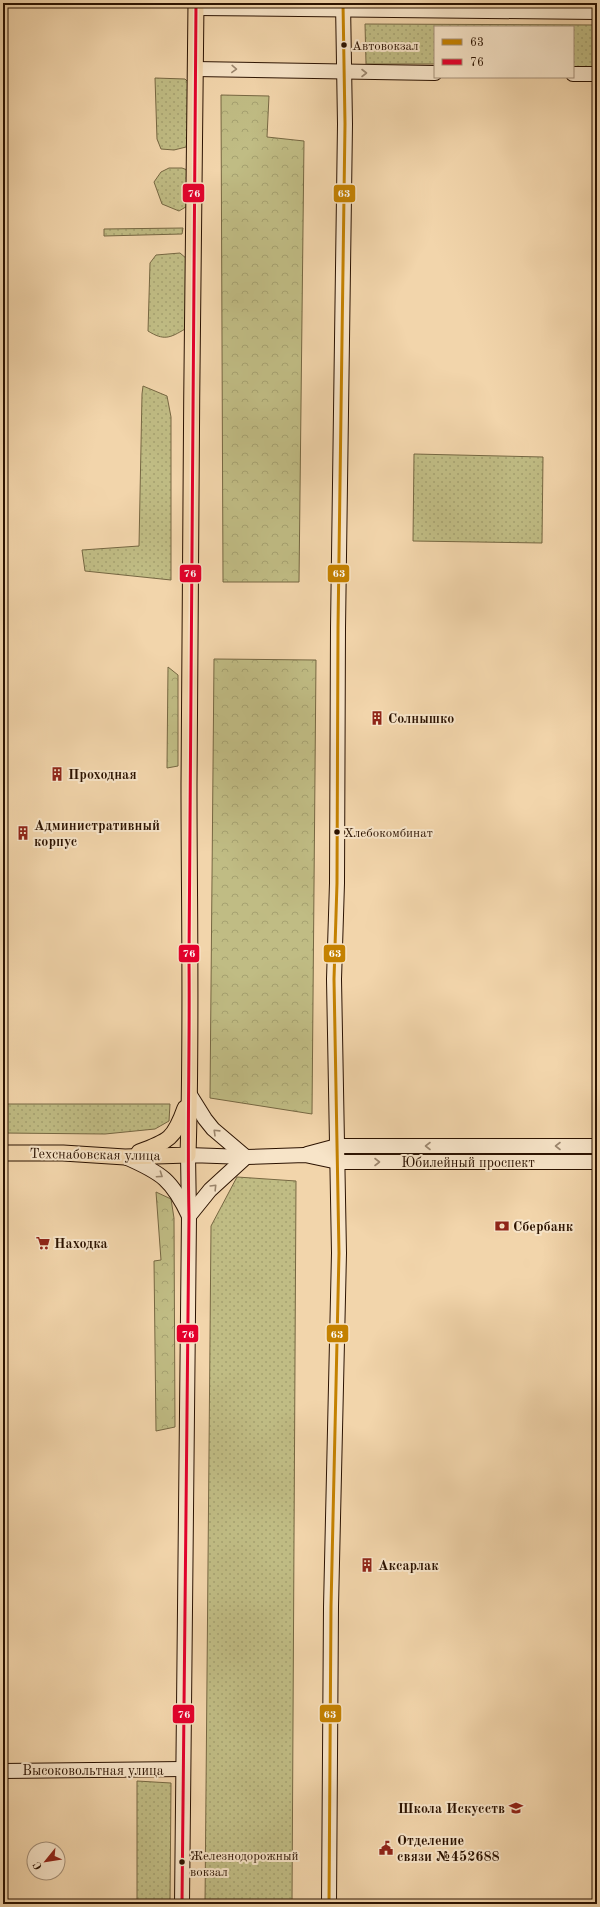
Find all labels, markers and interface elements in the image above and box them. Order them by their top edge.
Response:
legend [434,26,574,78]
text: 63 [470,37,484,49]
marker: Автовокзал [339,40,349,50]
place label: Автовокзал [352,40,419,53]
text: 76 [470,57,484,69]
one-way arrow [231,65,237,74]
one-way arrow [361,69,367,77]
line badge: 76 [182,183,205,203]
line badge: 63 [333,184,356,203]
text: 76 [188,189,200,200]
text: 63 [338,189,350,200]
line badge: 76 [179,564,202,583]
line badge: 63 [327,564,350,583]
text: 76 [184,569,196,580]
text: 63 [333,569,345,580]
building icon: Солнышко [369,710,385,726]
place label: Солнышко [388,712,454,726]
building icon: Проходная [49,766,65,782]
place label: Проходная [68,768,137,782]
place label: Административный корпус [34,819,160,849]
building icon: Административный корпус [15,825,31,841]
marker: Хлебокомбинат [332,827,342,837]
place label: Хлебокомбинат [344,827,433,840]
line badge: 76 [178,944,200,963]
line badge: 63 [323,944,346,963]
text: 76 [183,949,195,960]
text: 63 [329,949,341,960]
one-way arrow [213,1129,221,1137]
one-way arrow [425,1142,431,1150]
one-way arrow [555,1142,561,1150]
street label: Техснабовская улица [29,1147,161,1163]
street label: Юбилейный проспект [401,1156,535,1170]
one-way arrow [374,1158,380,1166]
one-way arrow [156,1170,163,1178]
one-way arrow [209,1184,217,1192]
bank icon: Сбербанк [494,1218,510,1234]
place label: Сбербанк [513,1220,574,1234]
supermarket icon: Находка [35,1235,51,1251]
place label: Находка [54,1237,108,1251]
line badge: 76 [176,1324,199,1343]
line badge: 63 [326,1324,349,1343]
text: 76 [182,1330,194,1341]
text: 63 [331,1330,343,1341]
building icon: Аксарлак [359,1557,375,1573]
place label: Аксарлак [378,1559,439,1573]
line badge: 76 [172,1704,195,1724]
line badge: 63 [319,1704,342,1723]
text: 76 [178,1710,190,1721]
text: 63 [324,1710,336,1721]
street label: Высоковольтная улица [22,1764,164,1778]
school or university icon: Школа Искусств [508,1800,524,1816]
place label: Школа Искусств [398,1802,505,1816]
place label: Отделение связи №452688 [397,1834,500,1864]
public building icon: Отделение связи №452688 [378,1840,394,1856]
north arrow [26,1841,66,1881]
place label: Железнодорожный вокзал [190,1850,299,1879]
marker: Железнодорожный вокзал [177,1857,187,1867]
text: С [32,1859,45,1871]

